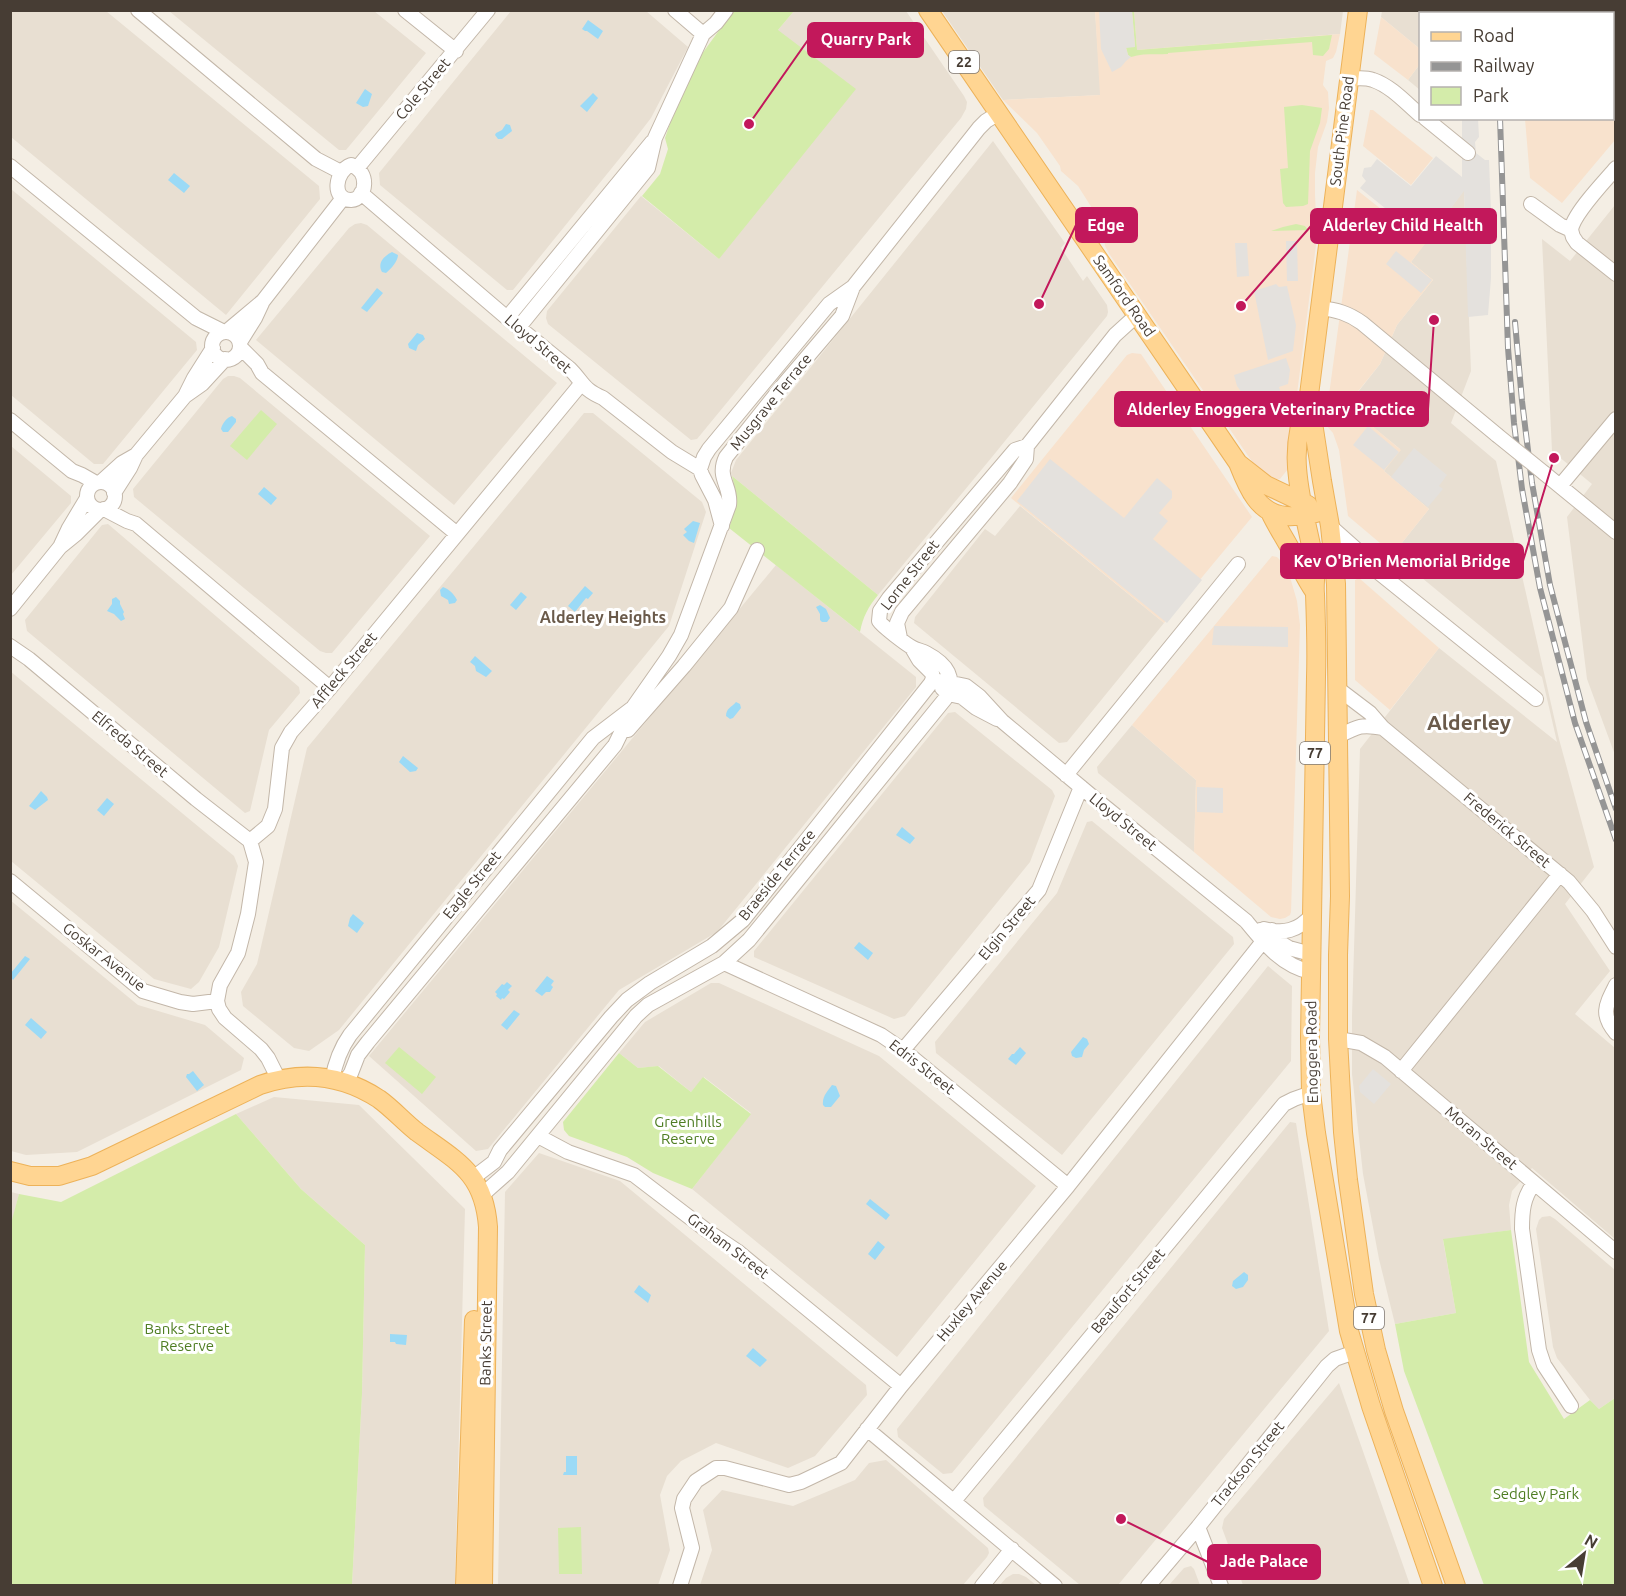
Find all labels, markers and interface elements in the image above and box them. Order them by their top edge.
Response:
legend [1419,12,1614,120]
callout: Quarry Park [808,23,923,57]
text: Road [1473,25,1515,45]
text: Quarry Park [821,30,911,48]
road number: 22 [949,51,979,73]
street label: Cole Street [392,54,453,123]
text: Railway [1473,55,1535,75]
street label: South Pine Road [1326,75,1357,187]
text: Park [1473,85,1509,105]
callout: Edge [1076,208,1137,242]
callout: Alderley Child Health [1311,209,1496,243]
text: Edge [1087,216,1125,234]
text: Alderley Child Health [1323,216,1483,234]
street label: Samford Road [1090,252,1159,340]
street label: Lloyd Street [502,311,575,376]
street label: Musgrave Terrace [726,350,815,453]
callout: Alderley Enoggera Veterinary Practice [1115,392,1428,426]
text: Alderley Enoggera Veterinary Practice [1127,400,1415,418]
street label: Lorne Street [877,536,942,613]
callout: Kev O'Brien Memorial Bridge [1281,544,1523,578]
text: Kev O'Brien Memorial Bridge [1293,552,1511,570]
district label: Alderley Heights [540,608,666,626]
street label: Affleck Street [307,628,380,711]
street label: Elfreda Street [89,707,172,780]
district label: Alderley [1427,710,1511,734]
road number: 77 [1300,742,1330,764]
street label: Frederick Street [1461,788,1554,871]
street label: Lloyd Street [1086,789,1160,854]
street label: Braeside Terrace [735,826,818,924]
street label: Eagle Street [439,847,504,922]
street label: Elgin Street [975,892,1038,963]
street label: Goskar Avenue [60,919,149,994]
street label: Enoggera Road [1302,1001,1321,1103]
street label: Edris Street [886,1036,958,1097]
street label: Moran Street [1442,1102,1521,1173]
park label: Greenhills Reserve [654,1113,722,1147]
street label: Graham Street [684,1209,773,1282]
street label: Beaufort Street [1087,1245,1168,1337]
street label: Huxley Avenue [933,1257,1010,1344]
street label: Banks Street [476,1300,495,1386]
road number: 77 [1354,1307,1384,1329]
park label: Banks Street Reserve [144,1320,230,1354]
street label: Trackson Street [1208,1417,1287,1510]
park label: Sedgley Park [1493,1485,1580,1502]
north arrow [1554,1524,1614,1584]
text: N [1582,1530,1601,1552]
callout: Jade Palace [1208,1545,1320,1579]
text: Jade Palace [1220,1552,1308,1570]

